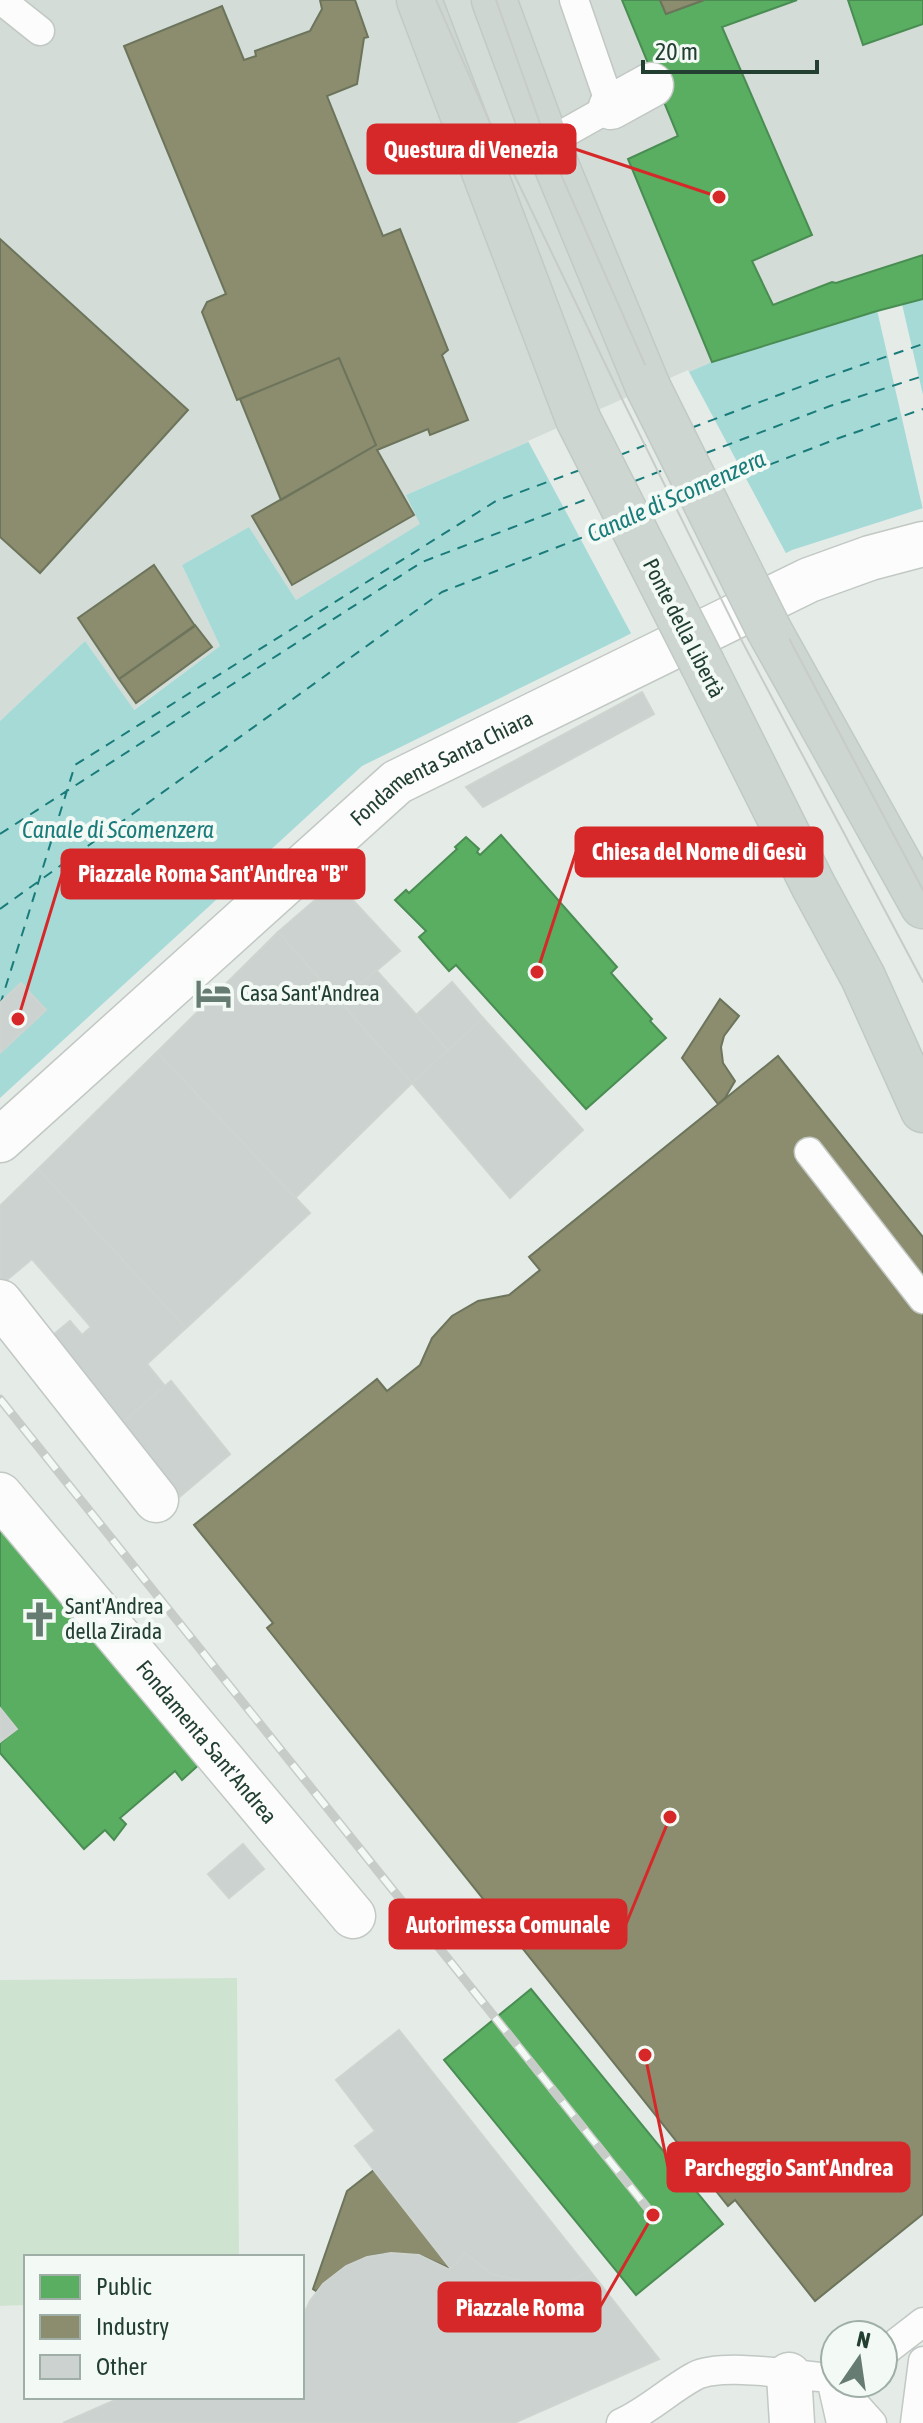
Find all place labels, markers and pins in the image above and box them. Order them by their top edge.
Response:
callout: Questura di Venezia [368,125,575,173]
callout: Chiesa del Nome di Gesù [576,828,822,876]
callout: Piazzale Roma Sant'Andrea "B" [62,850,364,898]
hotel icon: Casa Sant'Andrea [195,974,233,1012]
place label: Casa Sant'Andrea [240,980,380,1006]
place label: Sant'Andrea della Zirada [65,1593,164,1644]
church icon: Sant'Andrea della Zirada [20,1600,58,1638]
callout: Autorimessa Comunale [390,1900,626,1948]
callout: Parcheggio Sant'Andrea [668,2143,909,2191]
callout: Piazzale Roma [439,2283,600,2331]

